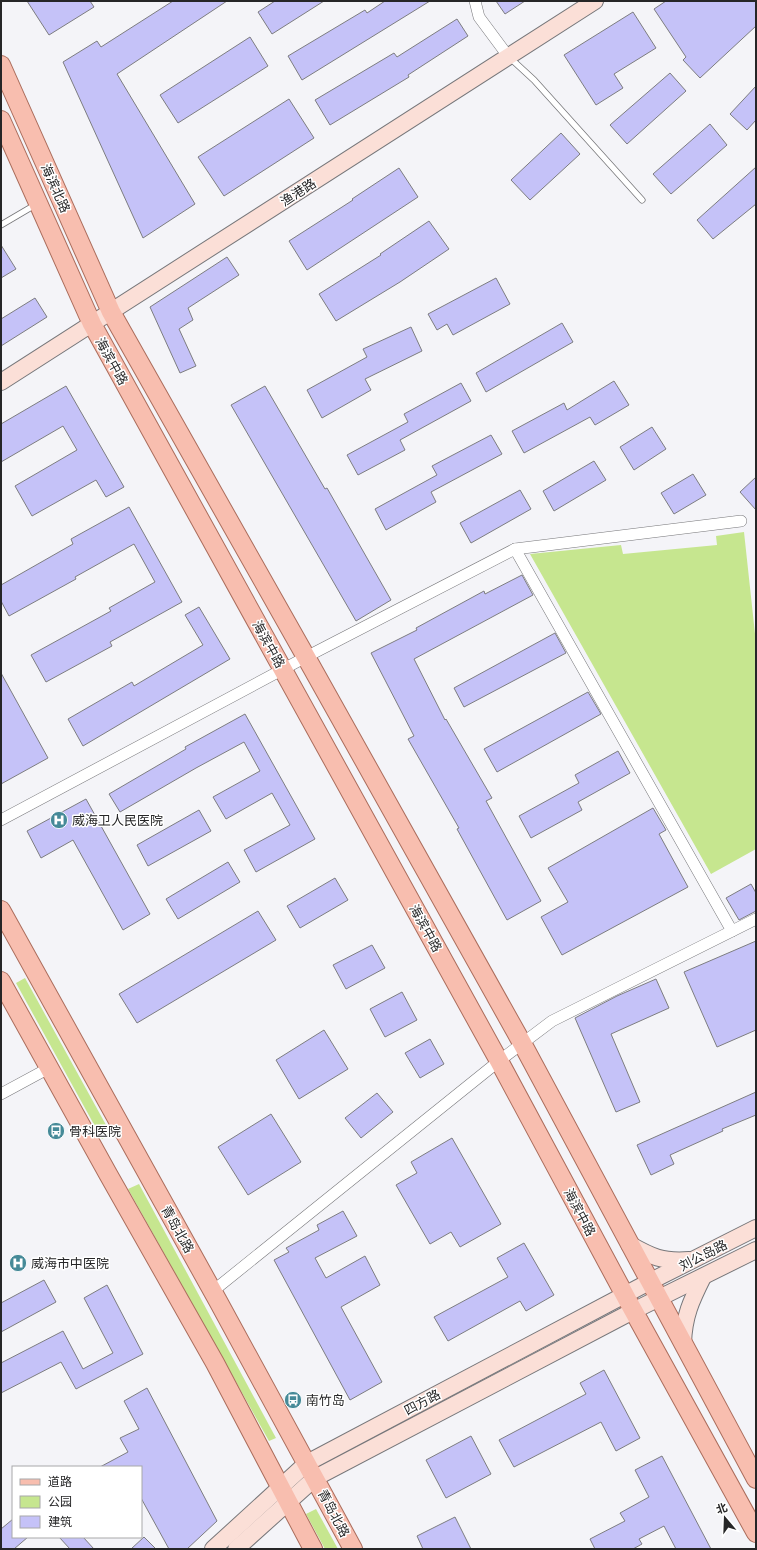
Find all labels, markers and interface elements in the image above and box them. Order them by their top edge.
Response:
street label: 海滨北路 [37,161,74,215]
street label: 渔港路 [277,175,319,210]
street label: 海滨中路 [92,334,132,388]
street label: 海滨中路 [249,617,289,671]
hospital icon: 威海卫人民医院 [49,810,69,830]
place label: 威海卫人民医院 [72,812,163,829]
street label: 海滨中路 [406,901,446,955]
bus stop icon: 骨科医院 [46,1121,66,1141]
place label: 骨科医院 [69,1123,121,1140]
street label: 海滨中路 [560,1185,599,1239]
street label: 青岛北路 [158,1202,198,1256]
street label: 刘公岛路 [676,1236,730,1275]
hospital icon: 威海市中医院 [8,1253,28,1273]
place label: 威海市中医院 [31,1255,109,1272]
street label: 四方路 [401,1386,443,1419]
bus stop icon: 南竹岛 [283,1390,303,1410]
place label: 南竹岛 [306,1392,345,1409]
legend [12,1466,142,1538]
text: 道路 [48,1474,72,1490]
street label: 青岛北路 [314,1486,353,1540]
text: 公园 [48,1494,72,1510]
north arrow [705,1498,745,1538]
text: 北 [714,1500,729,1517]
text: 建筑 [48,1514,72,1530]

